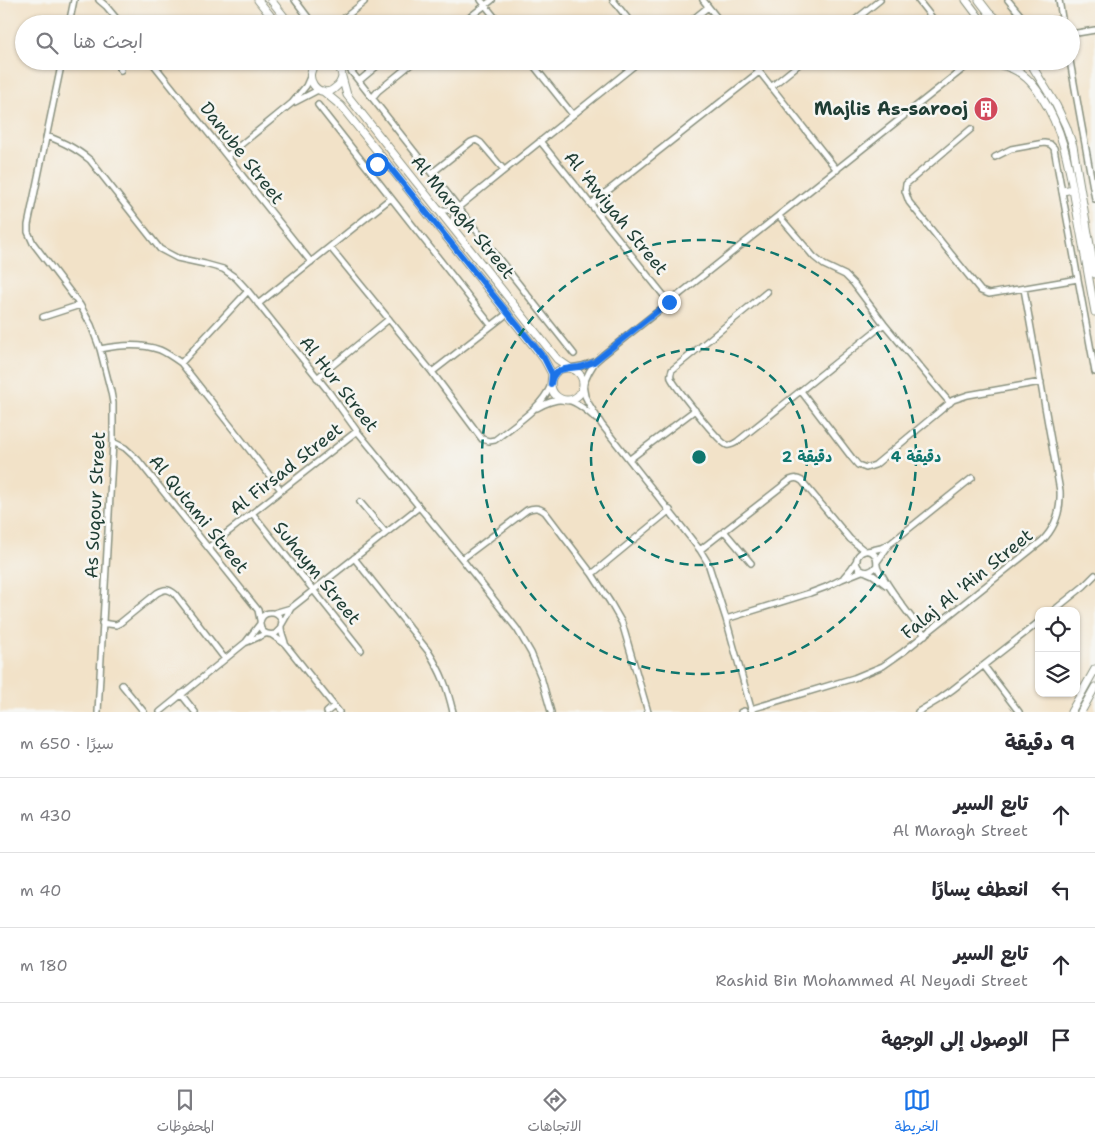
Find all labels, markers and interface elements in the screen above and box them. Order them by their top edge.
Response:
search box [15,15,1080,70]
icon: search [33,29,61,57]
text: ابحث هنا [73,29,143,54]
building icon: Majlis As-sarooj [973,96,999,122]
street label: Danube Street [194,97,290,209]
place label: Majlis As-sarooj [814,97,968,121]
street label: Al 'Awiyah Street [559,146,673,280]
street label: Al Maragh Street [406,150,520,284]
route start [366,153,389,176]
route end [658,291,681,314]
street label: Al Hur Street [294,331,384,437]
street label: Al Firsad Street [225,417,348,521]
street label: As Suqour Street [79,431,111,579]
text: 2 دقيقة [782,447,832,467]
text: 4 دقيقة [891,447,941,467]
centre of rings [690,448,708,466]
street label: Al Qutami Street [144,450,254,578]
street label: Suhaym Street [268,516,366,630]
street label: Falaj Al 'Ain Street [896,523,1038,645]
map controls [1035,607,1080,697]
button: locate [1035,607,1080,652]
button: layers [1035,652,1080,697]
text: 9 دقيقة [1005,729,1075,757]
text: سيرًا · 650 m [20,733,114,754]
text: تابع السير [954,791,1028,816]
icon: ahead [1047,801,1075,829]
text: 430 m [20,805,71,826]
text: Al Maragh Street [893,820,1028,841]
icon: left [1047,876,1075,904]
text: انعطف يسارًا [932,877,1028,902]
text: 40 m [20,880,62,901]
text: تابع السير [954,941,1028,966]
icon: ahead [1047,951,1075,979]
text: 180 m [20,955,68,976]
text: Rashid Bin Mohammed Al Neyadi Street [716,970,1028,991]
icon: arrive [1047,1026,1075,1054]
text: الوصول إلى الوجهة [881,1027,1028,1052]
tab: المحفوظات [157,1086,214,1139]
tab: الاتجاهات [527,1086,582,1139]
tab: الخريطة [895,1086,938,1139]

